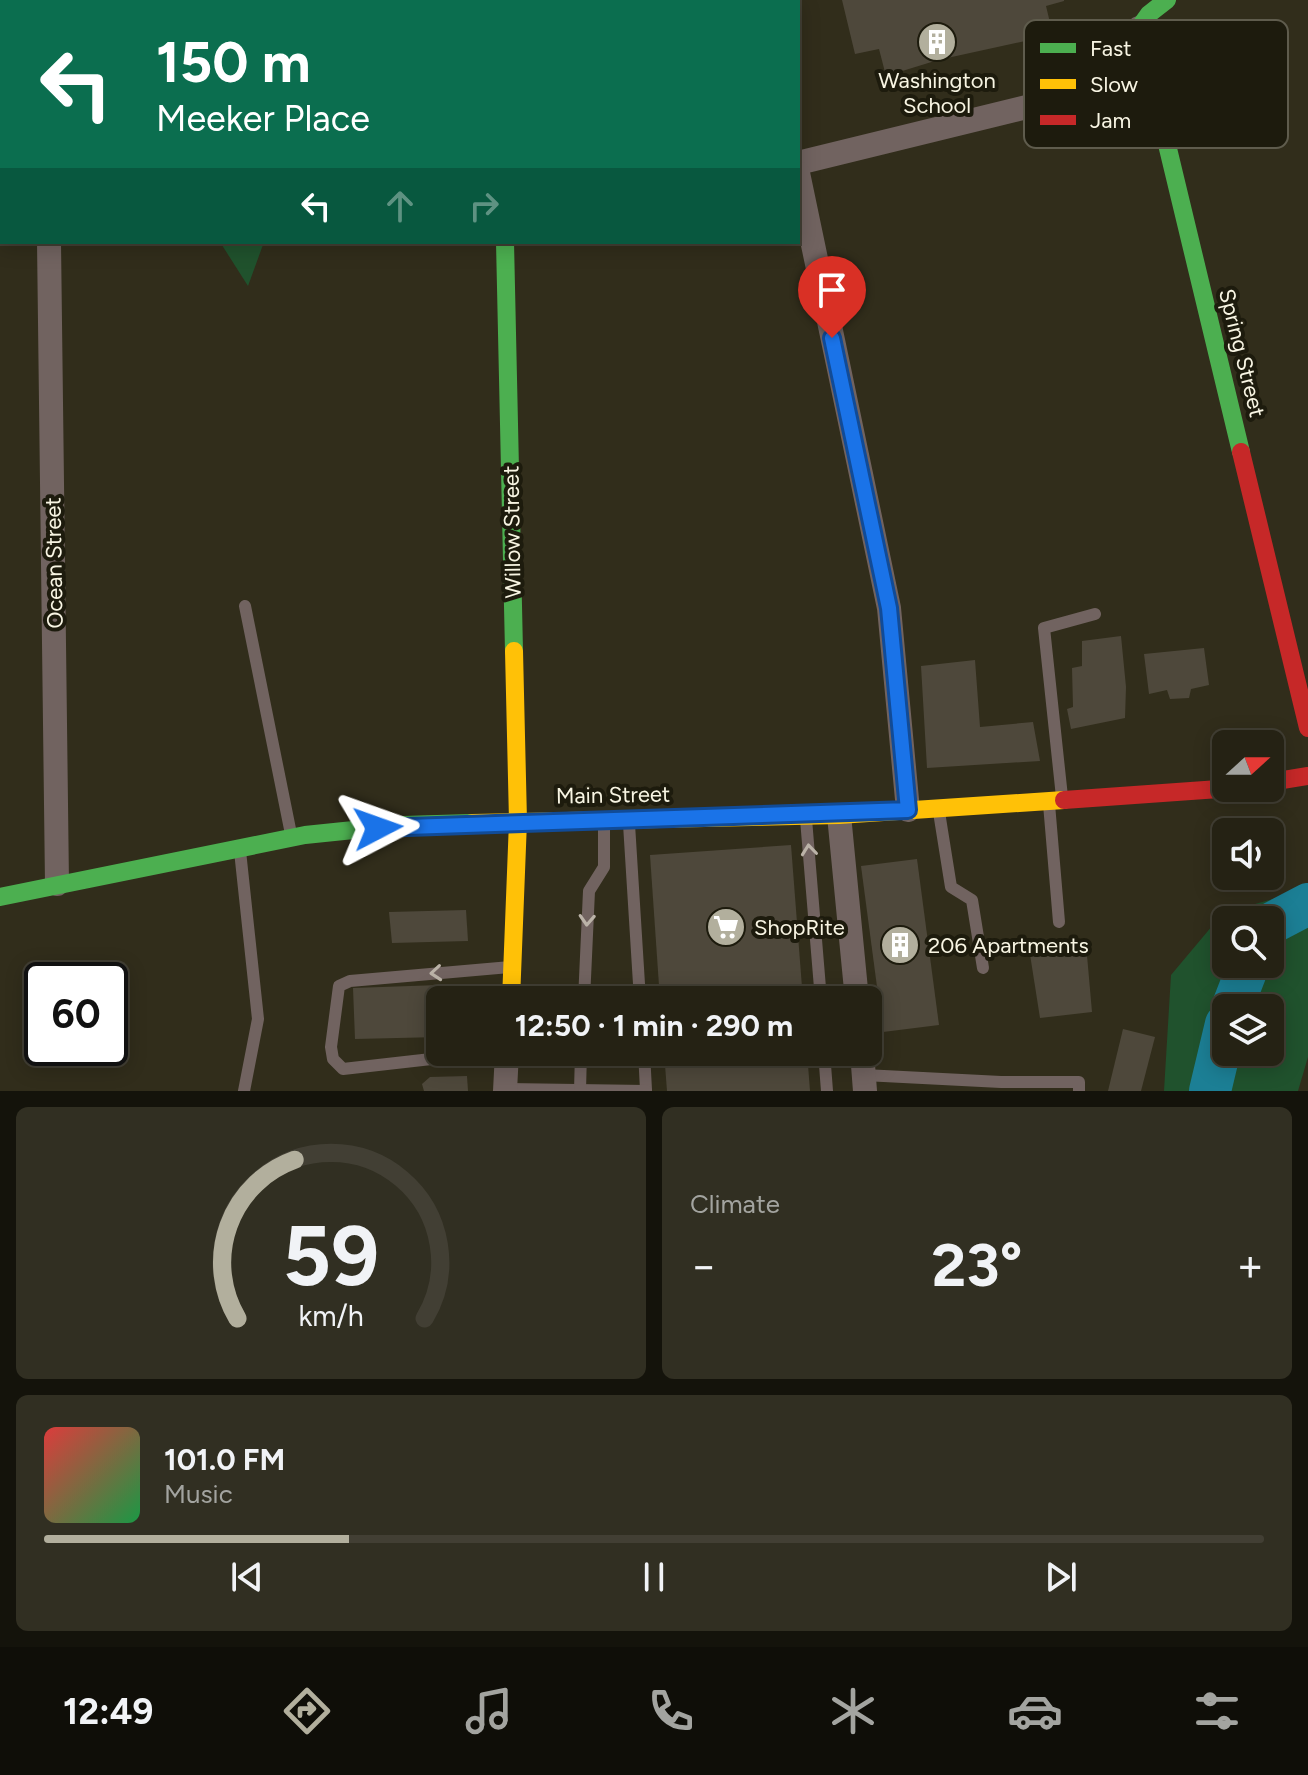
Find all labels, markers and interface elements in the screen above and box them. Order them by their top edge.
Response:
legend [1024,20,1288,148]
building icon: Washington School [916,21,958,63]
text: 150 m [156,29,311,96]
icon: left [24,32,128,136]
text: Fast [1090,35,1132,62]
place label: Washington School [878,67,996,119]
text: Slow [1090,71,1139,98]
text: Meeker Place [156,97,370,140]
text: Jam [1090,107,1131,134]
icon: left [294,184,338,228]
icon: ahead [378,184,422,228]
icon: right [462,184,506,228]
pin [798,256,866,338]
icon: arrive [810,268,854,312]
street label: Spring Street [1213,286,1271,420]
street label: Willow Street [497,465,527,599]
street label: Ocean Street [39,497,69,629]
north arrow [1212,730,1284,802]
map controls [1212,730,1284,1066]
street label: Main Street [556,781,670,809]
position arrow [336,786,420,870]
button: sound [1212,818,1284,890]
one-way arrow [800,843,817,856]
supermarket icon: ShopRite [705,906,747,948]
button: search [1212,906,1284,978]
place label: ShopRite [754,914,845,941]
one-way arrow [579,915,596,927]
building icon: 206 Apartments [879,924,921,966]
place label: 206 Apartments [928,932,1089,959]
speed limit sign: 60 [24,962,128,1066]
one-way arrow [429,964,442,981]
button: layers [1212,994,1284,1066]
text: 12:50 · 1 min · 290 m [515,1007,793,1044]
text: Climate [690,1188,780,1220]
text: 59 [283,1206,379,1306]
text: 23° [932,1229,1022,1301]
text: − [690,1239,717,1292]
text: + [1237,1239,1264,1292]
text: km/h [298,1299,364,1333]
text: 101.0 FM [164,1441,285,1478]
text: Music [164,1478,233,1510]
icon: previous [225,1555,269,1599]
icon: pause [632,1555,676,1599]
icon: next [1039,1555,1083,1599]
icon: directions [279,1683,335,1739]
icon: music [461,1683,517,1739]
icon: phone [643,1683,699,1739]
icon: climate [825,1683,881,1739]
icon: car [1007,1683,1063,1739]
icon: filters [1189,1683,1245,1739]
text: 12:49 [63,1690,154,1733]

